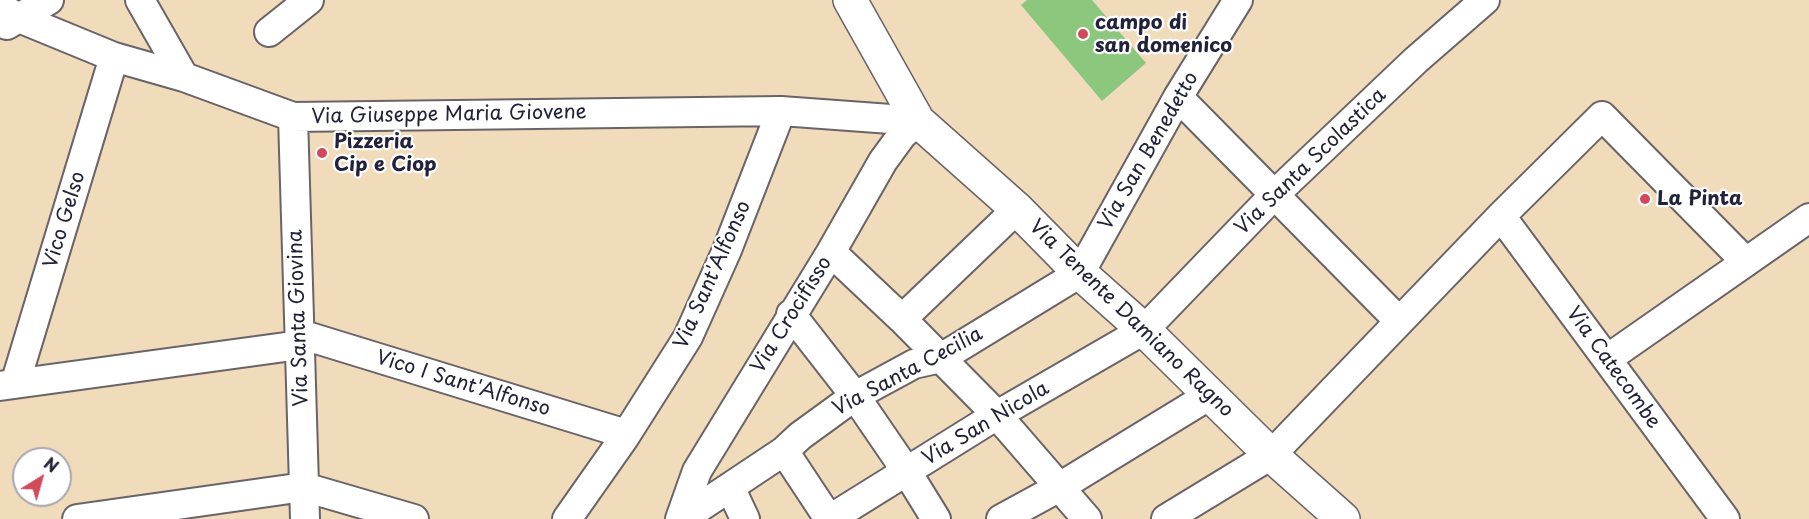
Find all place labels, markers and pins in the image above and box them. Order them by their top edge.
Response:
place label: campo di san domenico [1095,11,1232,58]
marker: campo di san domenico [1076,27,1090,41]
place label: Pizzeria Cip e Ciop [334,130,436,177]
marker: Pizzeria Cip e Ciop [315,146,329,160]
place label: La Pinta [1657,187,1743,211]
marker: La Pinta [1638,192,1652,206]

